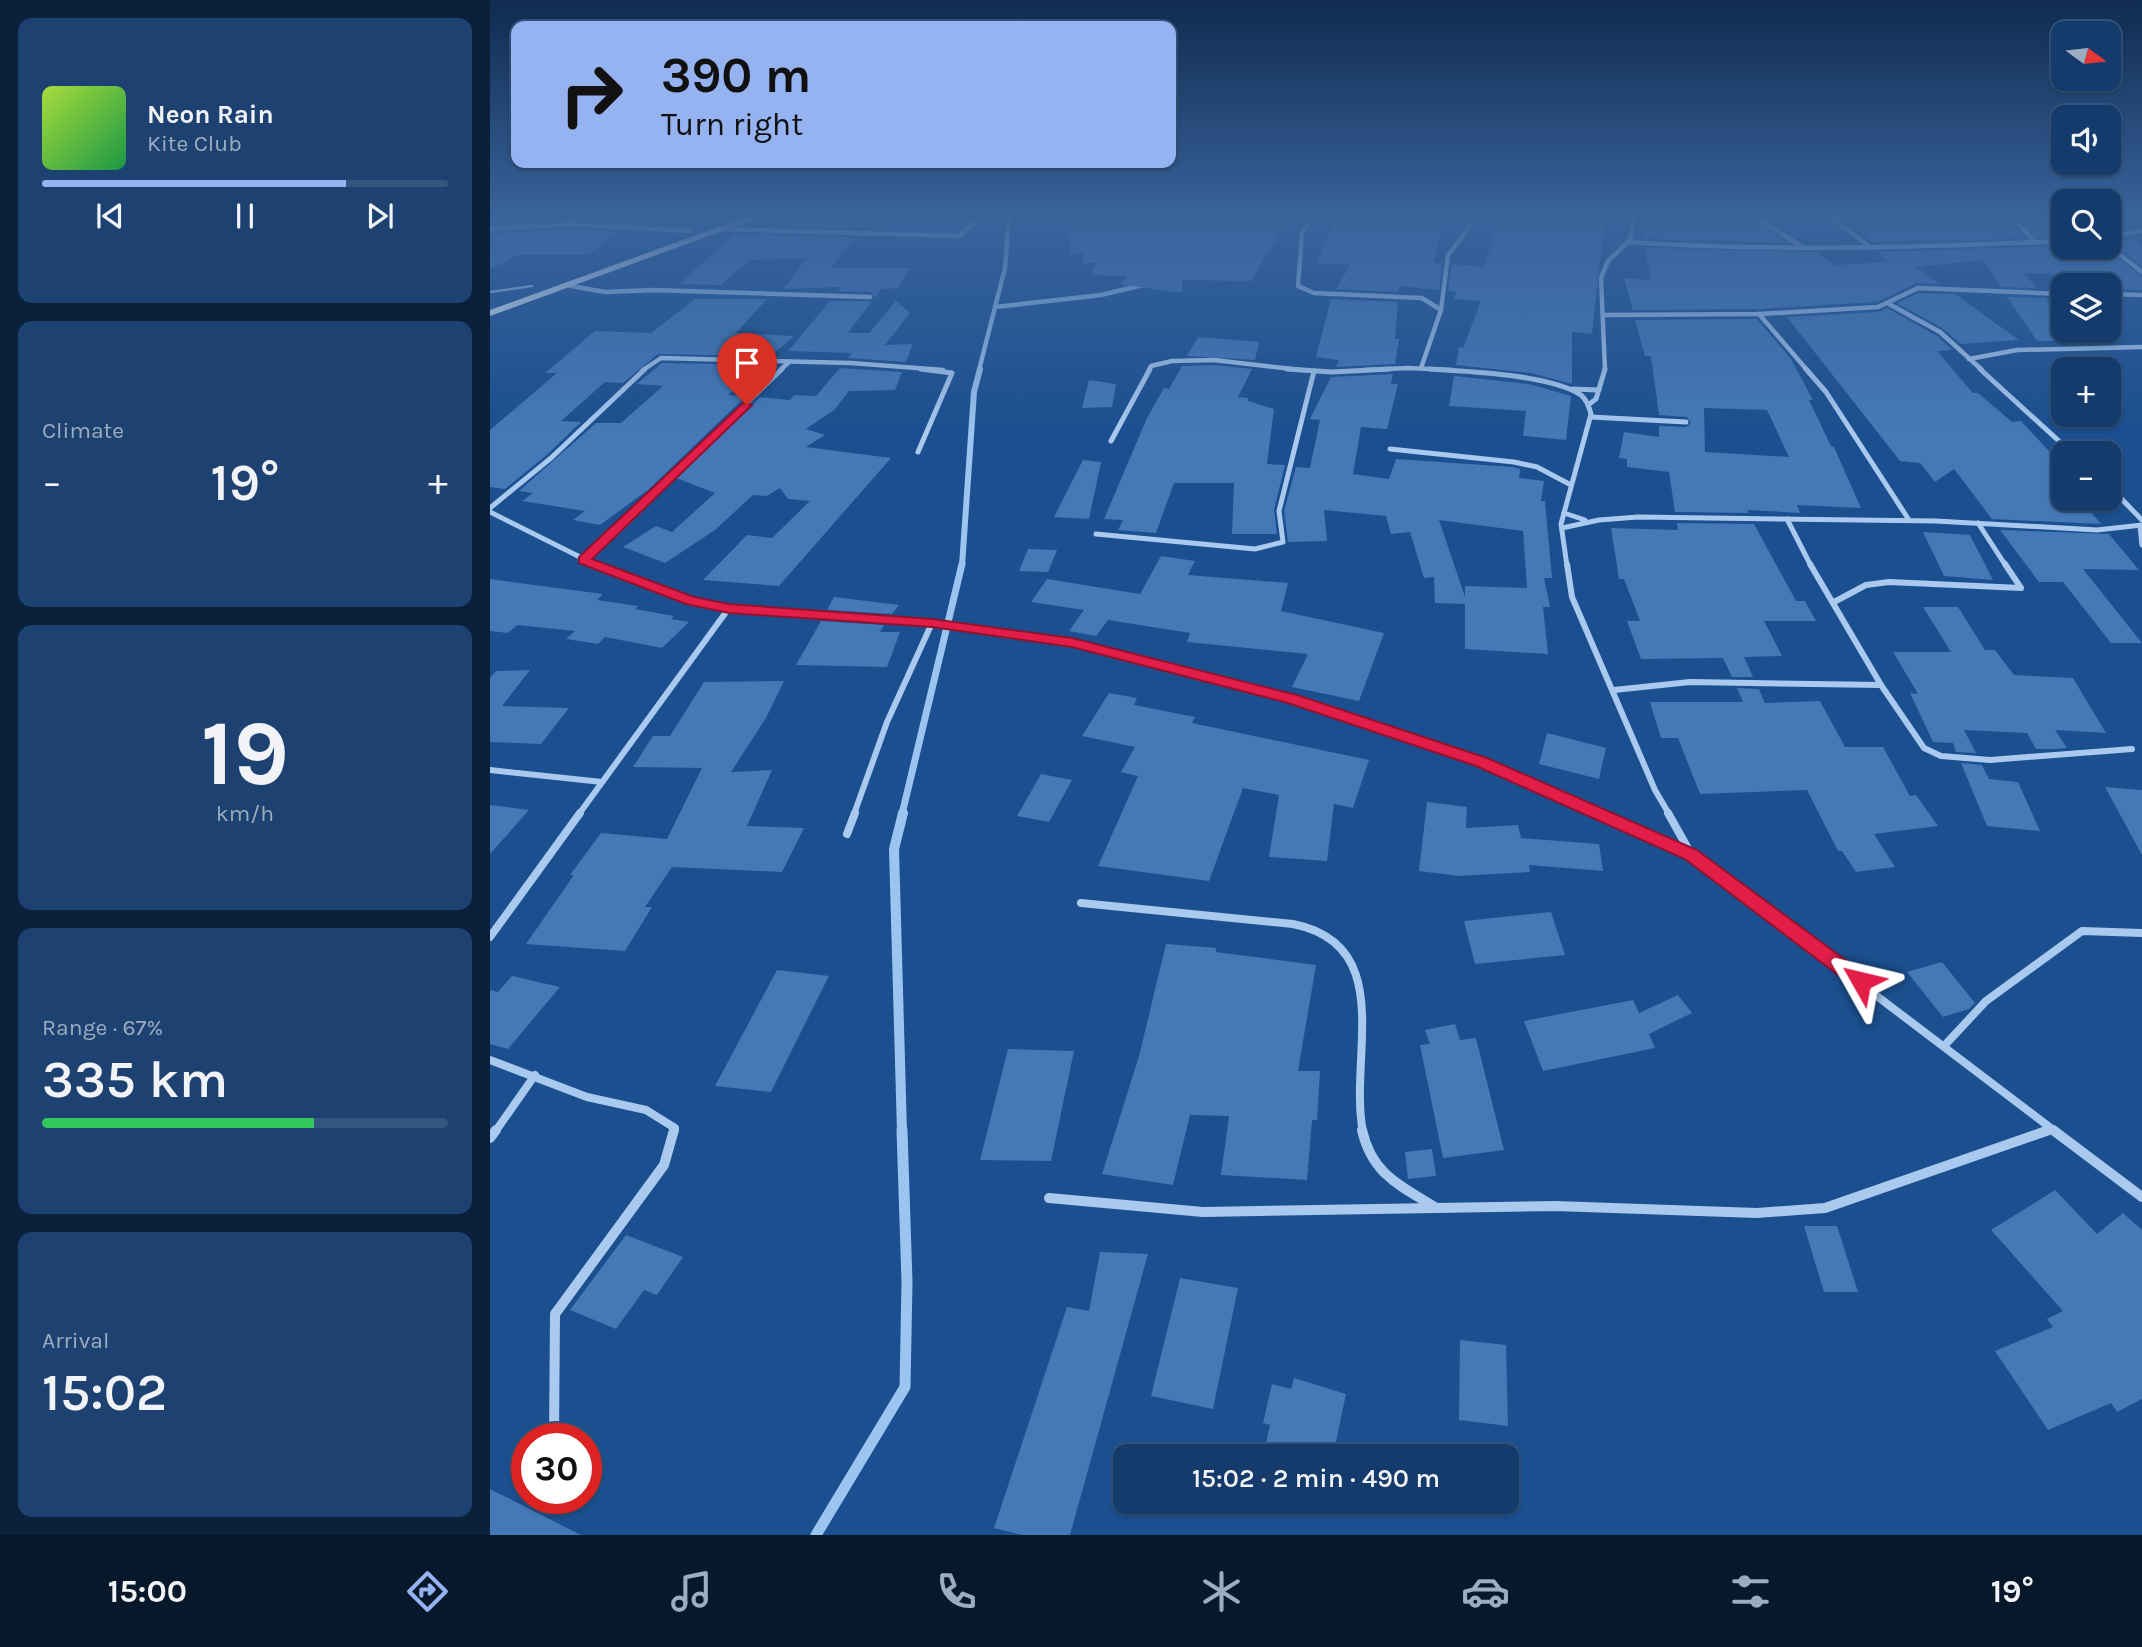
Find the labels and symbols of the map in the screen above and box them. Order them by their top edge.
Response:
north arrow [2051,21,2121,91]
pin [717,333,777,405]
position arrow [1824,944,1898,1018]
speed limit sign: 30 [511,1423,602,1514]

